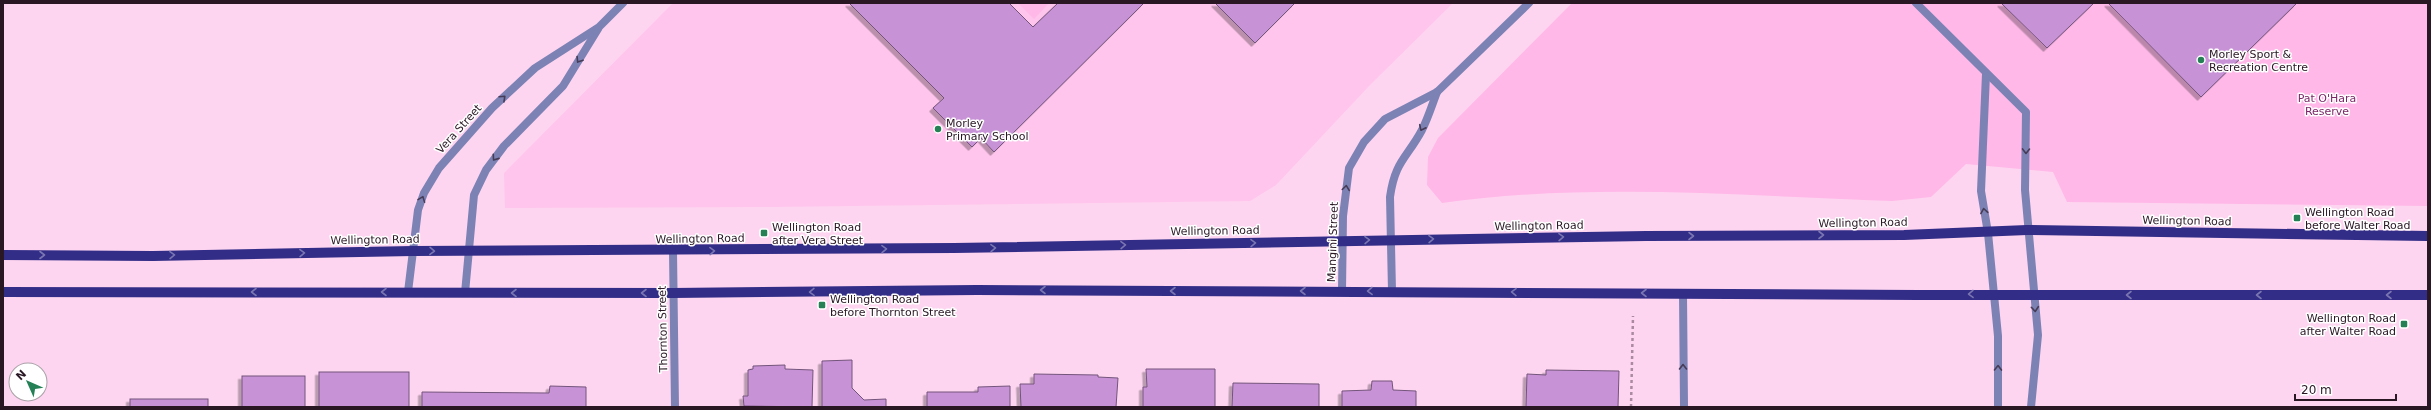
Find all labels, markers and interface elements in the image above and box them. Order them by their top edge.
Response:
place label: Morley Sport & Recreation Centre [2209,48,2308,74]
marker: Morley Sport & Recreation Centre [2196,55,2206,65]
one-way arrow [576,56,583,63]
park label: Pat O'Hara Reserve [2298,92,2356,118]
one-way arrow [498,95,506,102]
street label: Vera Street [434,101,485,156]
place label: Morley Primary School [946,117,1029,143]
marker: Morley Primary School [933,124,943,134]
one-way arrow [1419,124,1427,131]
one-way arrow [2022,148,2030,154]
one-way arrow [493,154,500,161]
one-way arrow [1341,185,1350,191]
one-way arrow [418,195,426,202]
street label: Mangini Street [1325,201,1341,282]
place label: Wellington Road before Walter Road [2305,206,2411,232]
one-way arrow [1980,208,1989,214]
marker: Wellington Road before Walter Road [2292,213,2302,223]
street label: Wellington Road [2142,214,2232,228]
street label: Wellington Road [1818,216,1908,230]
street label: Wellington Road [1494,219,1584,233]
place label: Wellington Road after Vera Street [772,221,864,247]
street label: Wellington Road [1170,224,1260,238]
marker: Wellington Road after Vera Street [759,228,769,238]
one-way arrow [1818,231,1824,239]
street label: Wellington Road [655,232,745,246]
one-way arrow [1688,232,1694,240]
street label: Wellington Road [330,233,420,247]
one-way arrow [1558,233,1564,241]
one-way arrow [1428,235,1434,243]
one-way arrow [1364,236,1370,244]
one-way arrow [1250,239,1256,247]
one-way arrow [1120,241,1126,249]
one-way arrow [990,243,996,252]
one-way arrow [881,245,887,253]
one-way arrow [429,247,435,255]
one-way arrow [709,247,715,255]
one-way arrow [299,249,305,257]
one-way arrow [39,251,45,259]
one-way arrow [169,251,175,259]
street label: Thornton Street [656,285,670,373]
one-way arrow [1040,286,1046,294]
one-way arrow [1170,287,1176,295]
one-way arrow [1300,287,1306,295]
one-way arrow [1367,287,1373,295]
one-way arrow [251,288,257,296]
one-way arrow [381,288,387,296]
one-way arrow [809,288,815,296]
one-way arrow [1511,288,1517,296]
one-way arrow [511,289,517,297]
one-way arrow [641,289,647,297]
one-way arrow [1641,289,1647,297]
one-way arrow [1968,290,1974,298]
one-way arrow [2126,291,2132,299]
one-way arrow [2256,291,2262,299]
one-way arrow [2386,291,2392,299]
place label: Wellington Road before Thornton Street [830,293,956,319]
marker: Wellington Road before Thornton Street [817,300,827,310]
one-way arrow [2031,306,2040,312]
place label: Wellington Road after Walter Road [2300,312,2396,338]
marker: Wellington Road after Walter Road [2399,319,2409,329]
north arrow [8,362,48,402]
one-way arrow [1679,364,1687,370]
one-way arrow [1994,365,2002,371]
text: N [13,367,29,383]
scale bar [2295,376,2396,402]
text: 20 m [2301,383,2332,397]

